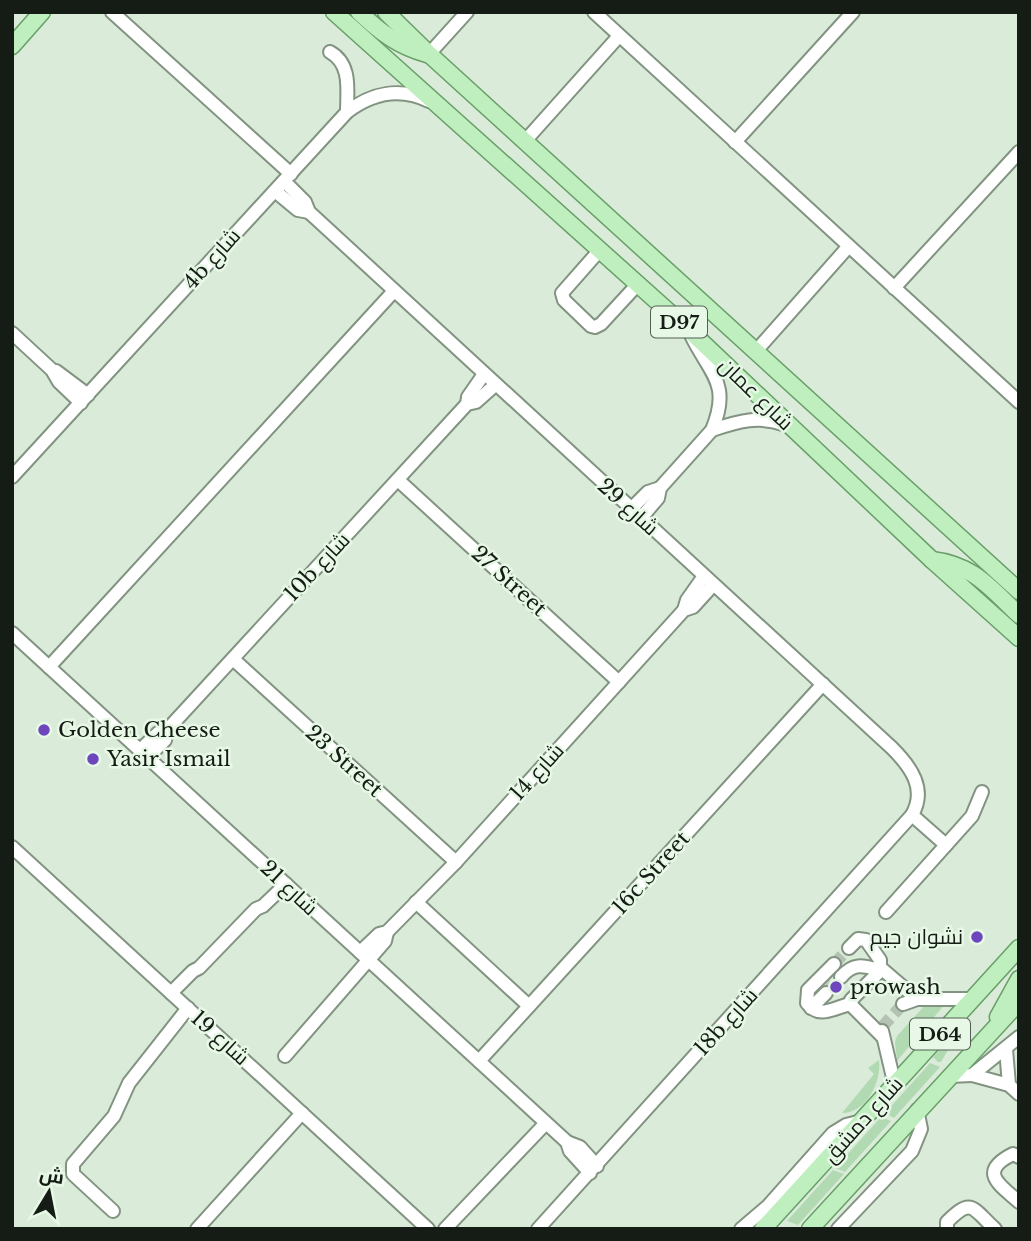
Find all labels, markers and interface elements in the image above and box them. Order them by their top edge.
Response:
street label: 4b شارع [178,223,247,295]
road number: D97 [651,306,707,338]
street label: شارع عمان [713,352,799,437]
street label: شارع 29 [591,473,664,542]
street label: 10b شارع [279,527,356,608]
street label: 27 Street [466,540,552,622]
place label: Golden Cheese [58,717,220,743]
street label: 23 Street [300,720,388,803]
marker: Golden Cheese [36,722,52,738]
street label: شارع 14 [504,738,570,807]
place label: Yasir Ismail [106,746,231,772]
marker: Yasir Ismail [85,751,101,767]
street label: 16c Street [607,826,695,920]
street label: شارع 21 [254,855,323,922]
place label: نشوان جيم [870,924,963,951]
marker: نشوان جيم [969,929,985,945]
place label: prowash [850,974,941,1000]
marker: prowash [828,979,844,995]
street label: 18b شارع [689,983,764,1062]
street label: شارع 19 [185,1005,255,1072]
road number: D64 [910,1018,970,1050]
street label: شارع دمشق [817,1071,909,1169]
north arrow [14,1157,84,1227]
text: ش [38,1162,66,1189]

